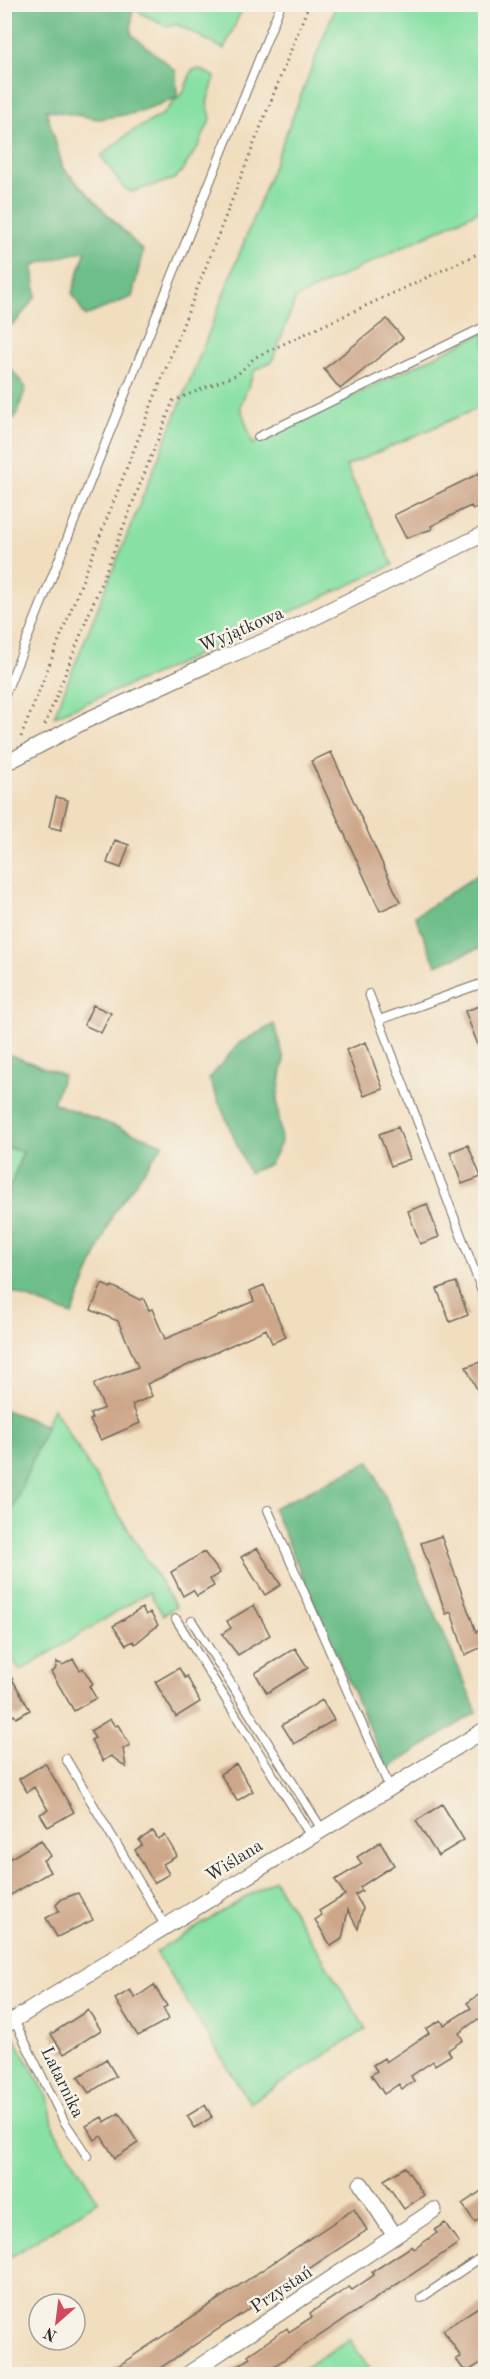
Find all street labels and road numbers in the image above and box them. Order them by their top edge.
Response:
street label: Wyjątkowa [196,604,286,656]
street label: Wiślana [203,1836,266,1885]
street label: Latarnika [37,2044,87,2121]
street label: Przystań [248,2263,316,2317]

